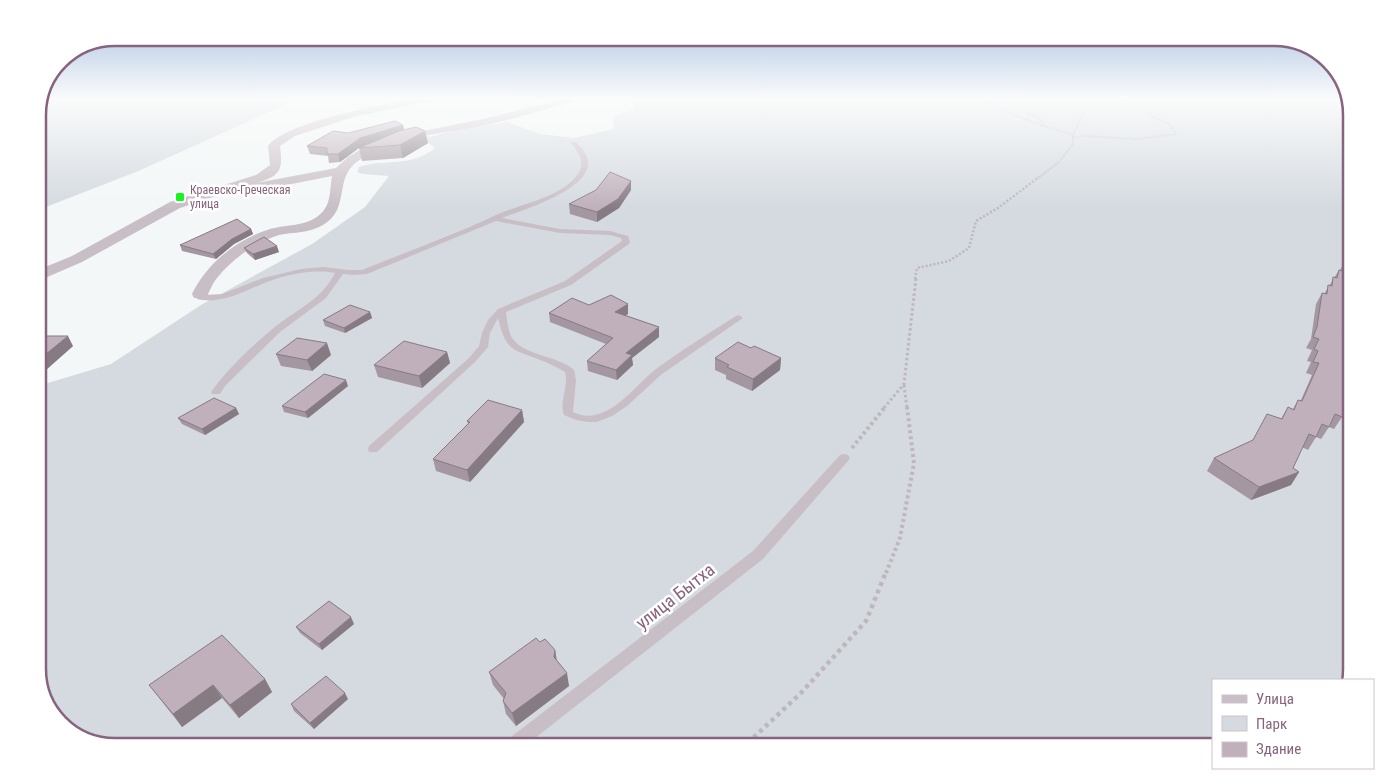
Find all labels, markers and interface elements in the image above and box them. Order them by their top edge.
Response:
place label: Краевско-Греческая улица [190,183,291,211]
marker: Краевско-Греческая улица [174,191,186,203]
street label: улица Бытха [631,559,719,633]
legend [1212,679,1374,769]
text: Улица [1256,690,1294,708]
text: Парк [1256,715,1287,733]
text: Здание [1256,740,1301,758]

